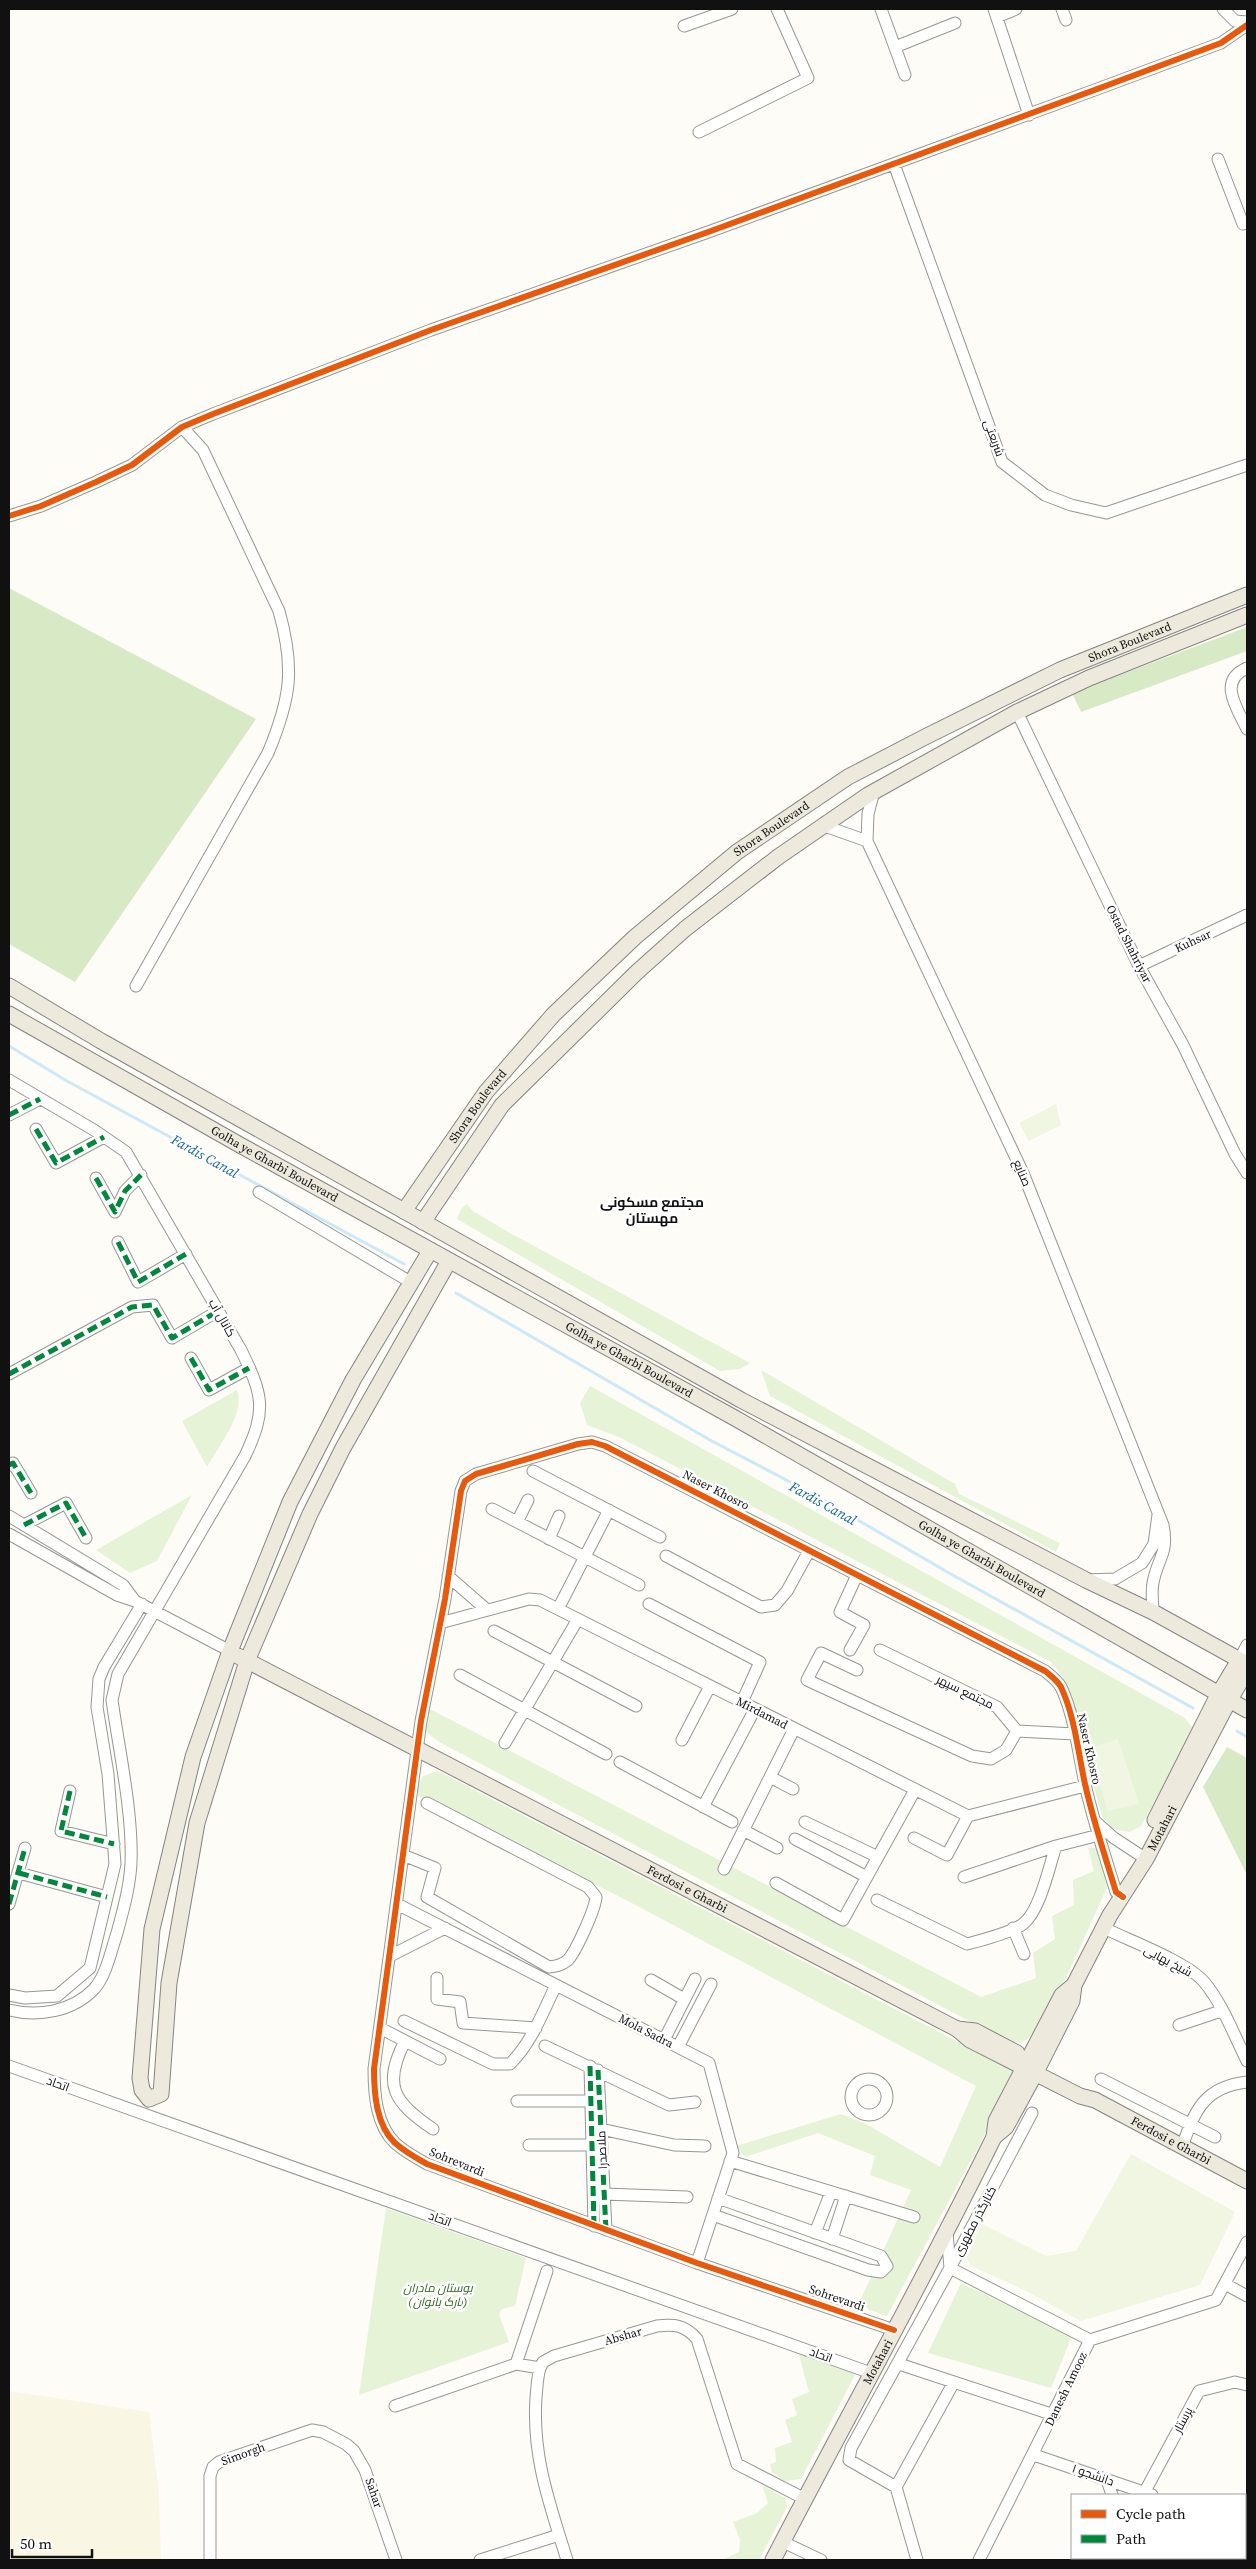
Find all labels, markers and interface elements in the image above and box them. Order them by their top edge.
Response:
street label: شریعتی [980,417,1008,459]
street label: Shora Boulevard [1086,618,1174,666]
street label: Shora Boulevard [730,797,812,860]
street label: Ostad Shahriyar [1102,902,1156,986]
street label: Kuhsar [1172,926,1214,956]
street label: Shora Boulevard [445,1066,510,1146]
street label: Golha ye Gharbi Boulevard [208,1122,341,1206]
water label: Fardis Canal [167,1129,242,1183]
street label: صنایع [1009,1157,1035,1189]
district label: مجتمع مسکونی مهستان [600,1192,704,1228]
street label: کانال آب [205,1296,239,1340]
street label: Golha ye Gharbi Boulevard [563,1318,696,1401]
street label: Naser Khosro [680,1466,752,1514]
water label: Fardis Canal [785,1476,860,1530]
street label: Golha ye Gharbi Boulevard [916,1516,1048,1601]
street label: مجتمع سپهر [933,1671,996,1713]
street label: Mirdamad [734,1693,791,1733]
street label: Naser Khosro [1073,1712,1105,1787]
street label: Motahari [1144,1802,1181,1854]
street label: Ferdosi e Gharbi [644,1862,730,1917]
street label: شیخ بهایی [1141,1942,1195,1980]
street label: Mola Sadra [616,2010,677,2052]
street label: اتحاد [44,2073,72,2095]
street label: Ferdosi e Gharbi [1128,2113,1214,2169]
street label: ملاصدرا [593,2130,611,2170]
street label: Sohrevardi [427,2144,487,2180]
street label: کنارگذر مطهری [950,2183,1000,2259]
street label: اتحاد [426,2208,454,2230]
park label: بوستان مادران (پارک بانوان) [403,2280,473,2310]
street label: Sohrevardi [807,2281,867,2315]
street label: Abshar [602,2323,644,2349]
street label: Motahari [859,2336,897,2387]
street label: اتحاد [807,2344,835,2366]
street label: Danesh Amooz [1041,2349,1091,2429]
street label: پرستار [1169,2404,1198,2437]
street label: Simorgh [219,2439,267,2469]
street label: دانشجو ۱ [1070,2460,1116,2490]
street label: Sahar [361,2476,387,2510]
legend [1071,2494,1246,2559]
text: Cycle path [1116,2503,1186,2524]
scale bar [12,2526,92,2558]
text: Path [1116,2528,1146,2549]
text: 50 m [20,2533,52,2554]

